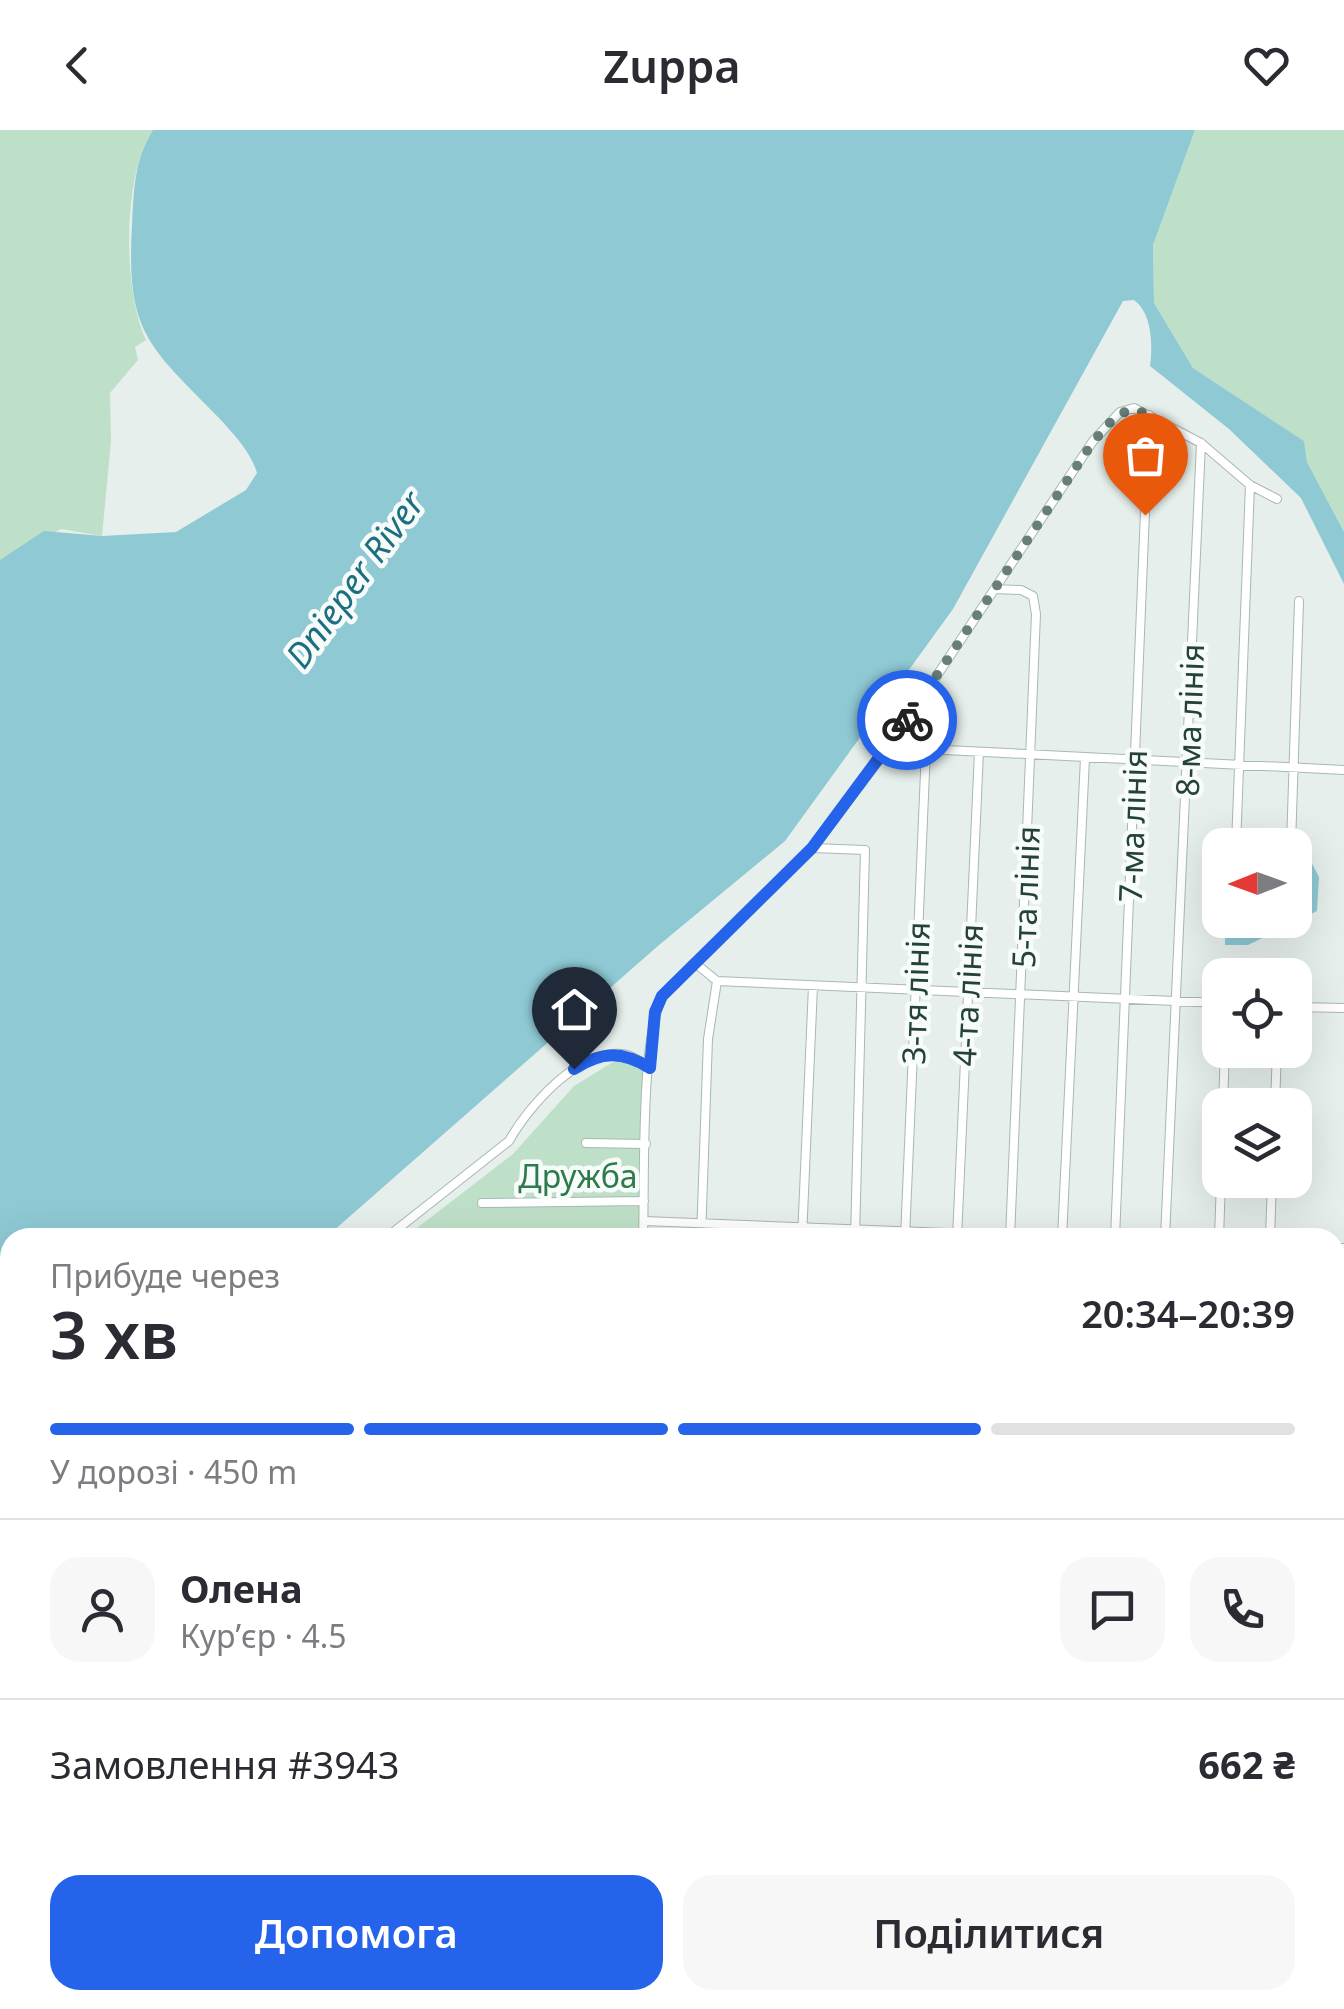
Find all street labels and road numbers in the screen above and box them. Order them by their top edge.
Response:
street label: 8-ма лінія [1165,643,1213,797]
street label: 7-ма лінія [1108,749,1156,903]
street label: 5-та лінія [1001,825,1049,969]
street label: 3-тя лінія [891,921,939,1065]
street label: 4-та лінія [942,923,992,1067]

